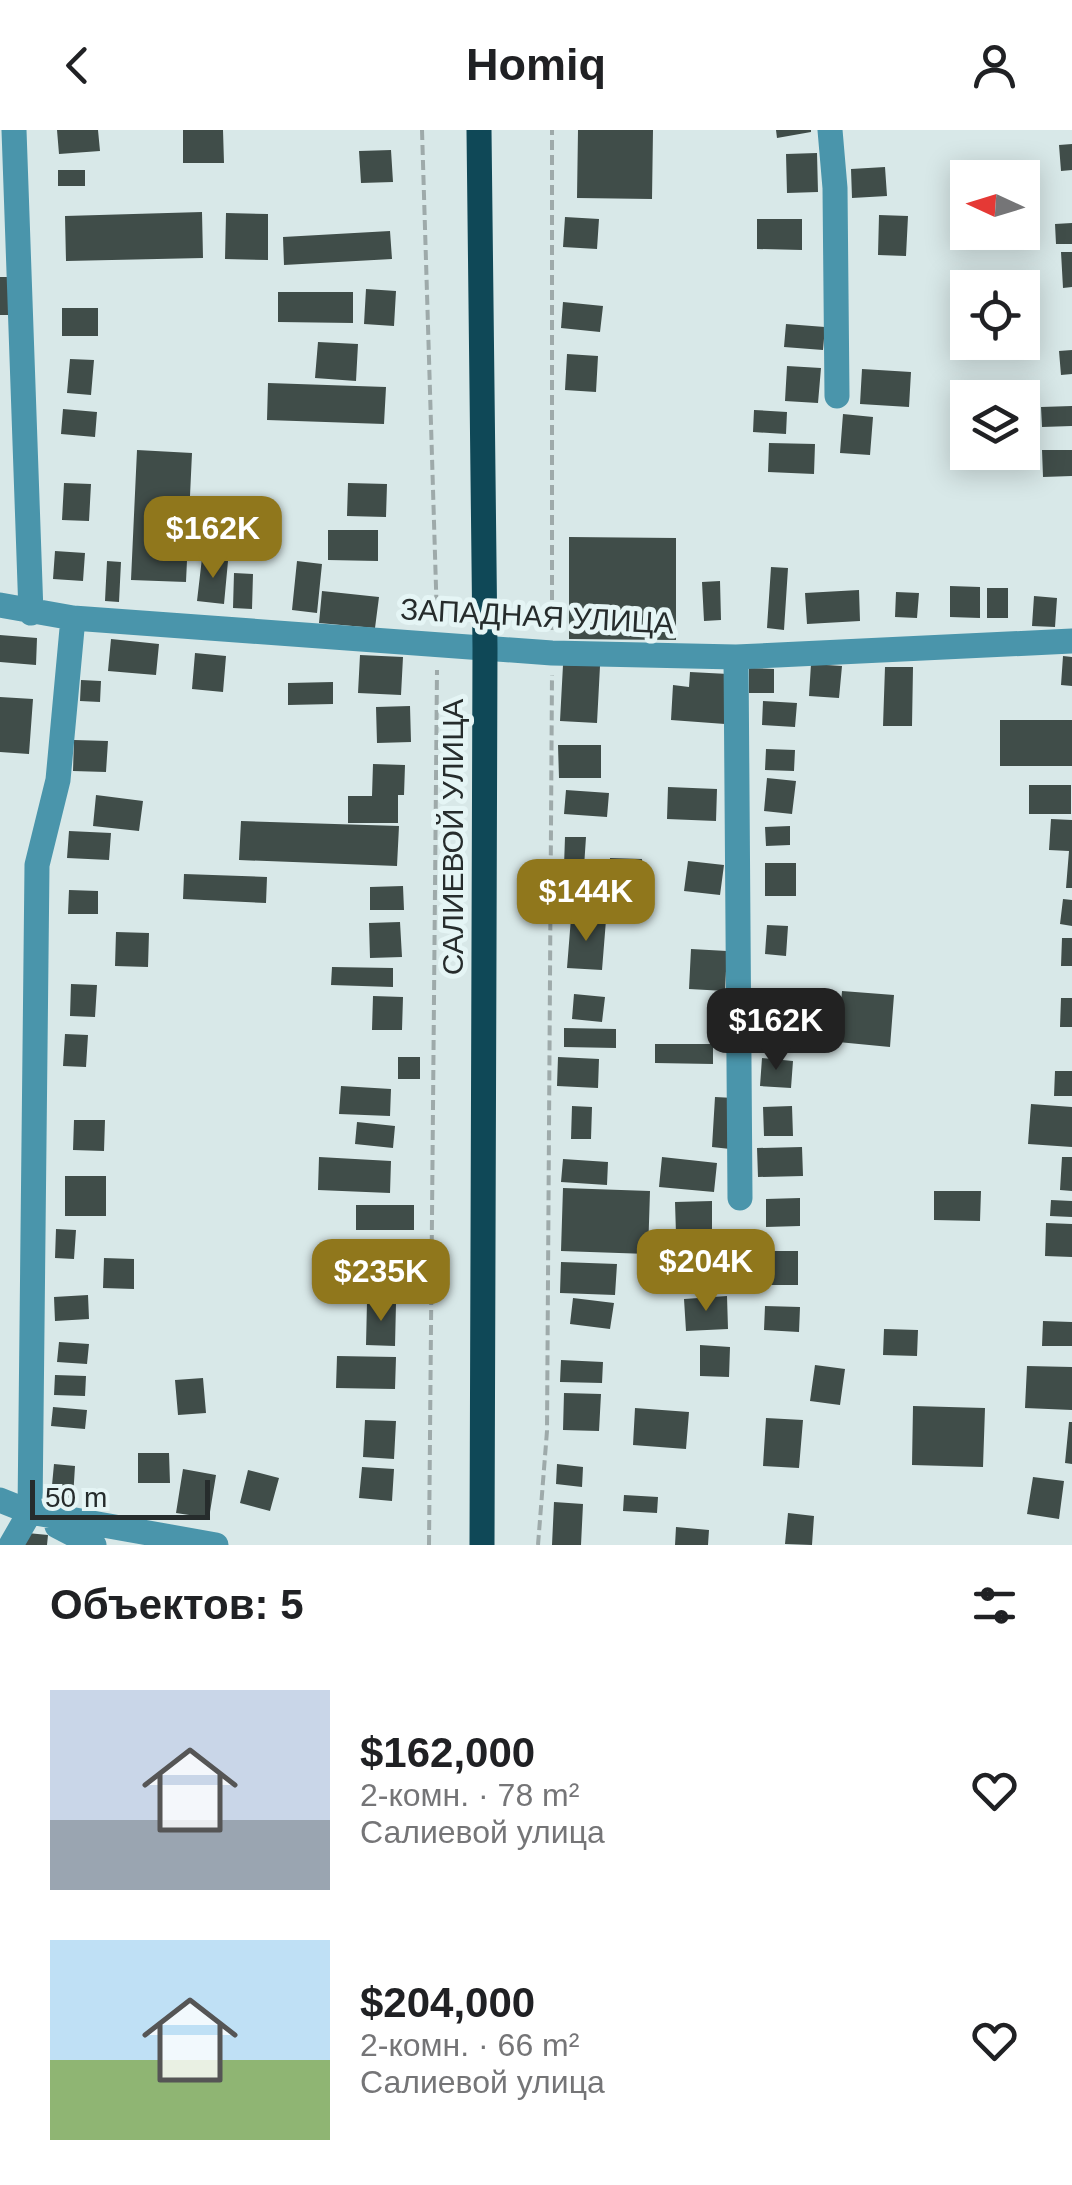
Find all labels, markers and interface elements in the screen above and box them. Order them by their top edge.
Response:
icon: back [50,38,105,93]
icon: person [967,38,1022,93]
text: Homiq [466,39,606,90]
north arrow [950,160,1040,250]
map controls [950,160,1040,470]
button: locate [950,270,1040,360]
button: layers [950,380,1040,470]
pin: $162K [143,496,283,581]
text: $162K [166,510,260,546]
street label: ЗАПАДНАЯ УЛИЦА [399,592,675,640]
street label: САЛИЕВОЙ УЛИЦА [436,699,469,975]
pin: $144K [516,859,656,944]
text: $144K [539,873,633,909]
pin: $162K [706,988,846,1073]
text: $162K [729,1002,823,1038]
pin: $204K [636,1229,776,1314]
pin: $235K [311,1239,451,1324]
text: $204K [659,1243,753,1279]
text: $235K [334,1253,428,1289]
scale bar [30,1475,210,1520]
text: 50 m [45,1482,107,1513]
icon: filters [967,1578,1022,1633]
text: Объектов: 5 [50,1581,304,1628]
text: $162,000 [360,1729,535,1776]
icon: home [130,1730,250,1850]
icon: heart [967,1763,1022,1818]
text: 2-комн. · 78 m² [360,1777,579,1813]
text: Салиевой улица [360,1814,605,1850]
text: $204,000 [360,1979,535,2026]
icon: home [130,1980,250,2100]
icon: heart [967,2013,1022,2068]
text: 2-комн. · 66 m² [360,2027,579,2063]
text: Салиевой улица [360,2064,605,2100]

